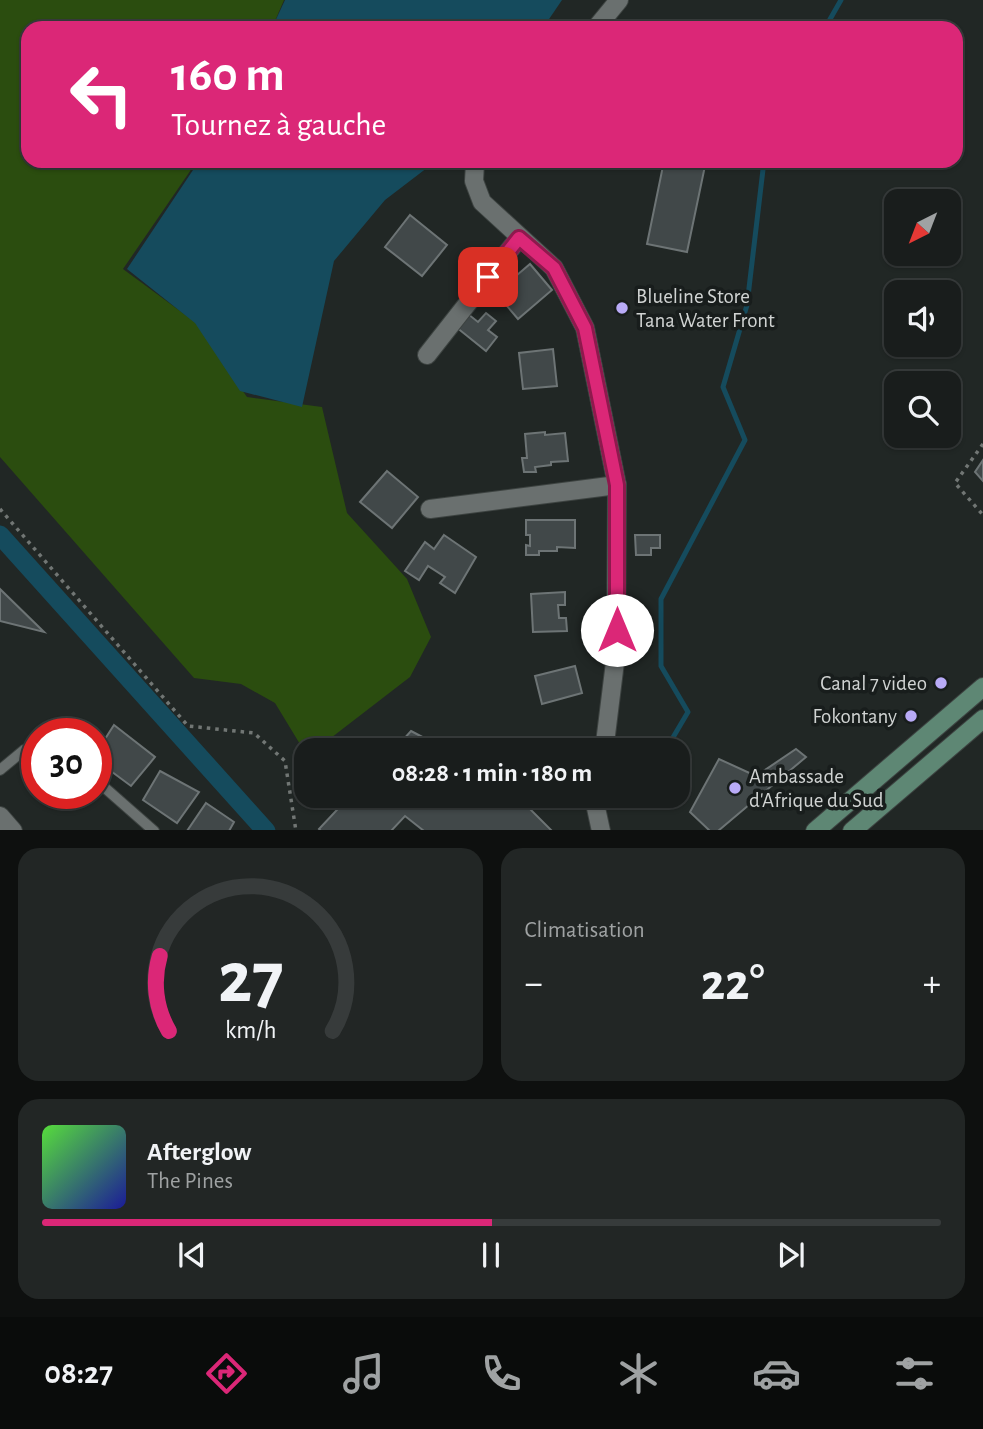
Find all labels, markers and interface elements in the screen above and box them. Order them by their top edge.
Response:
icon: left [56,49,147,140]
text: 160 m [171,51,285,100]
text: Tournez à gauche [171,109,386,141]
north arrow [884,189,961,266]
map controls [884,189,961,448]
pin [458,247,518,307]
icon: arrive [469,258,507,296]
button: sound [884,280,961,357]
place label: Blueline Store Tana Water Front [636,286,775,331]
marker: Blueline Store Tana Water Front [614,300,630,316]
button: search [884,371,961,448]
position arrow [580,593,654,667]
place label: Canal 7 video [820,673,927,694]
marker: Canal 7 video [933,675,949,691]
place label: Fokontany [813,706,897,727]
marker: Fokontany [903,708,919,724]
speed limit sign: 30 [21,718,112,809]
text: 08:28 · 1 min · 180 m [392,760,592,786]
place label: Ambassade d'Afrique du Sud [749,766,884,811]
marker: Ambassade d'Afrique du Sud [727,780,743,796]
text: Climatisation [525,919,645,942]
text: 27 [217,943,283,1016]
text: 22° [701,957,765,1009]
text: − [525,965,543,1003]
text: + [923,965,941,1003]
text: km/h [224,1017,276,1042]
text: Afterglow [147,1139,251,1165]
text: The Pines [147,1170,233,1193]
icon: previous [173,1236,211,1274]
icon: pause [472,1236,510,1274]
icon: next [772,1236,810,1274]
icon: directions [202,1349,251,1398]
icon: music [339,1349,388,1398]
icon: phone [477,1349,526,1398]
icon: climate [614,1349,663,1398]
icon: car [752,1349,801,1398]
icon: filters [890,1349,939,1398]
text: 08:27 [44,1357,113,1389]

